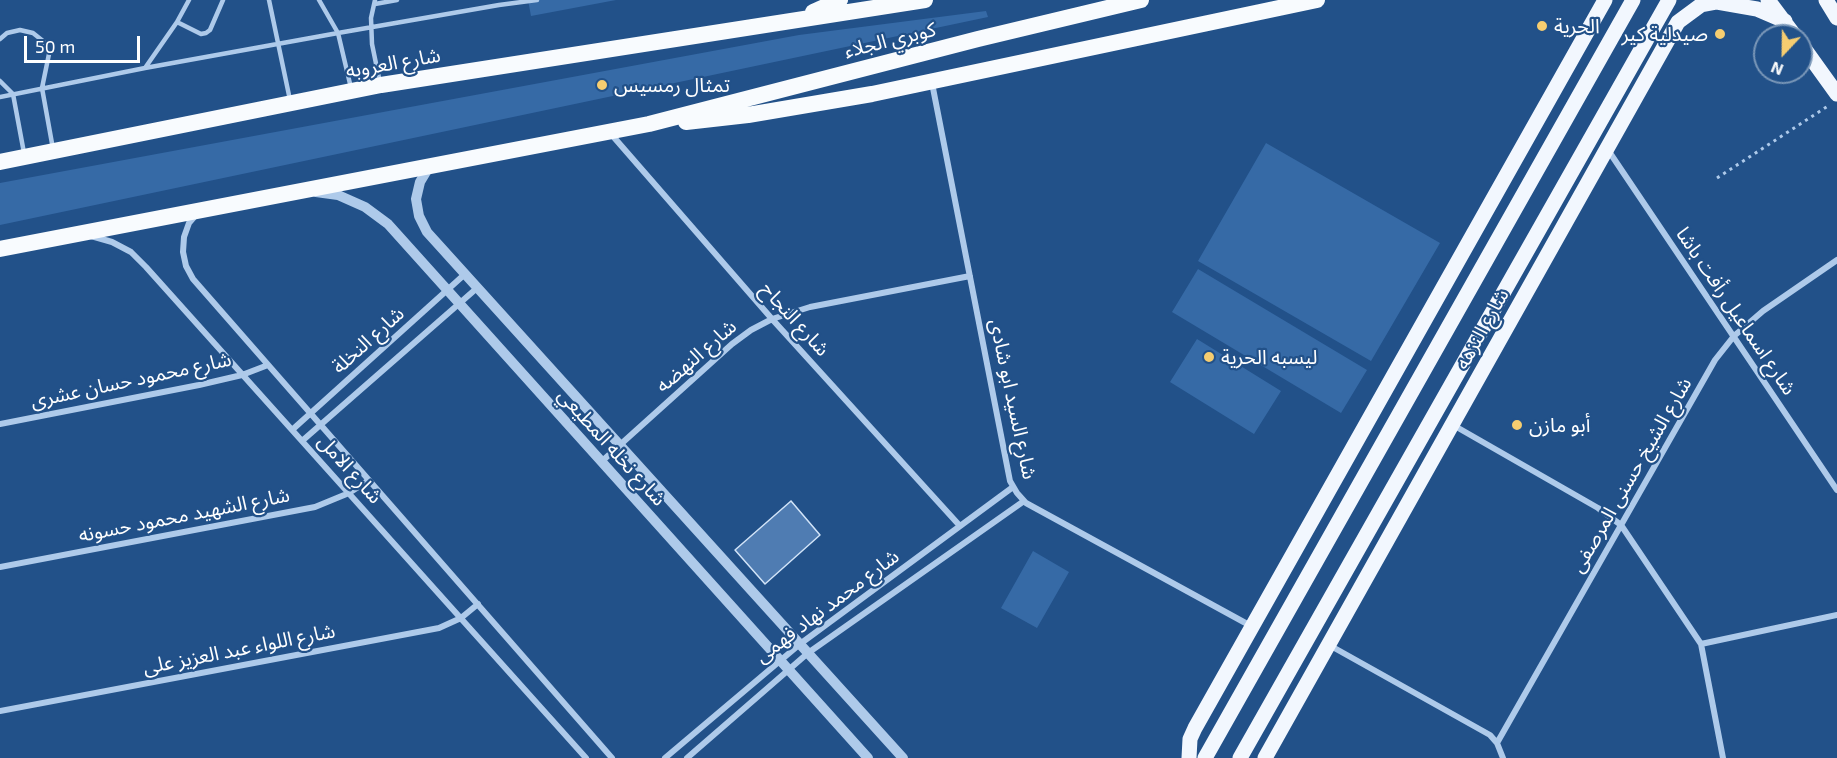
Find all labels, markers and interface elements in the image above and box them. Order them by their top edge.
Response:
place label: الحرية [1554,14,1600,38]
street label: كوبري الجلاء [842,17,938,63]
marker: الحرية [1535,19,1549,33]
place label: صيدلية كير [1621,22,1708,46]
scale bar [27,24,142,62]
north arrow [1753,24,1813,84]
marker: صيدلية كير [1713,27,1727,41]
text: 50 m [35,35,75,57]
street label: شارع العروبه [344,43,442,83]
text: N [1768,58,1786,80]
place label: تمثال رمسيس [614,73,730,97]
marker: تمثال رمسيس [595,78,609,92]
street label: شارع اسماعيل رأفت باشا [1671,222,1801,400]
street label: شارع النجاح [755,277,835,361]
street label: شارع النزهه [1450,284,1514,374]
street label: شارع النخلة [327,301,409,379]
street label: شارع النهضه [651,314,741,398]
street label: شارع السيد ابو شادى [984,317,1042,481]
place label: ليسبه الحرية [1221,345,1317,369]
street label: شارع محمود حسان عشرى [28,347,234,413]
marker: ليسبه الحرية [1202,350,1216,364]
street label: شارع الشيخ حسنى المرصفى [1565,373,1697,577]
street label: شارع نخله المطيعي [553,383,671,511]
place label: أبو مازن [1529,413,1590,437]
marker: أبو مازن [1510,418,1524,432]
street label: شارع الامل [313,429,387,509]
street label: شارع الشهيد محمود حسونه [76,483,292,547]
street label: شارع محمد نهاد فهمى [750,544,904,668]
street label: شارع اللواء عبد العزيز على [141,619,337,679]

